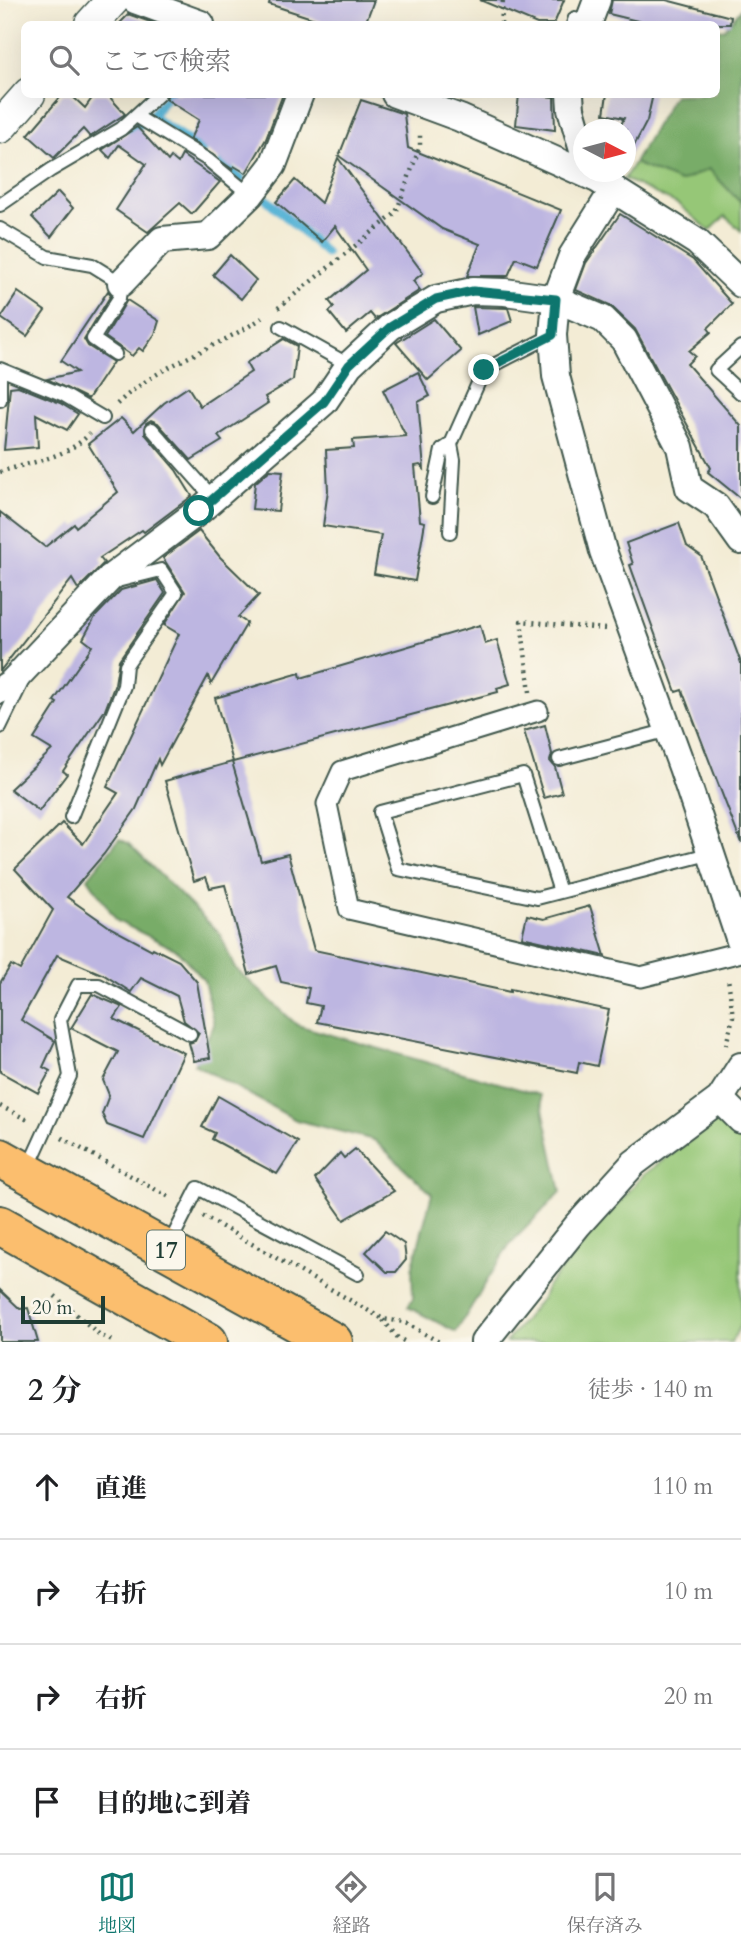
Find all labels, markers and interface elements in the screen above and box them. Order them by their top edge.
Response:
search box [21,21,720,98]
icon: search [45,41,83,79]
text: ここで検索 [101,44,231,79]
north arrow [573,119,636,182]
route end [468,354,499,385]
route start [183,495,214,526]
road number: 17 [147,1231,185,1270]
scale bar [21,1293,105,1325]
text: 20 m [32,1295,73,1321]
text: 2 分 [28,1370,81,1411]
text: 徒歩 · 140 m [588,1374,713,1405]
icon: ahead [28,1468,66,1506]
text: 直進 [95,1471,147,1506]
text: 110 m [652,1471,713,1502]
icon: right [28,1573,66,1611]
text: 右折 [95,1576,147,1611]
text: 10 m [664,1576,713,1607]
icon: right [28,1678,66,1716]
text: 右折 [95,1681,147,1716]
text: 20 m [664,1681,713,1712]
icon: arrive [28,1783,66,1821]
text: 目的地に到着 [95,1786,251,1821]
tab: 地図 [98,1868,136,1939]
tab: 経路 [332,1868,371,1939]
tab: 保存済み [567,1868,643,1939]

